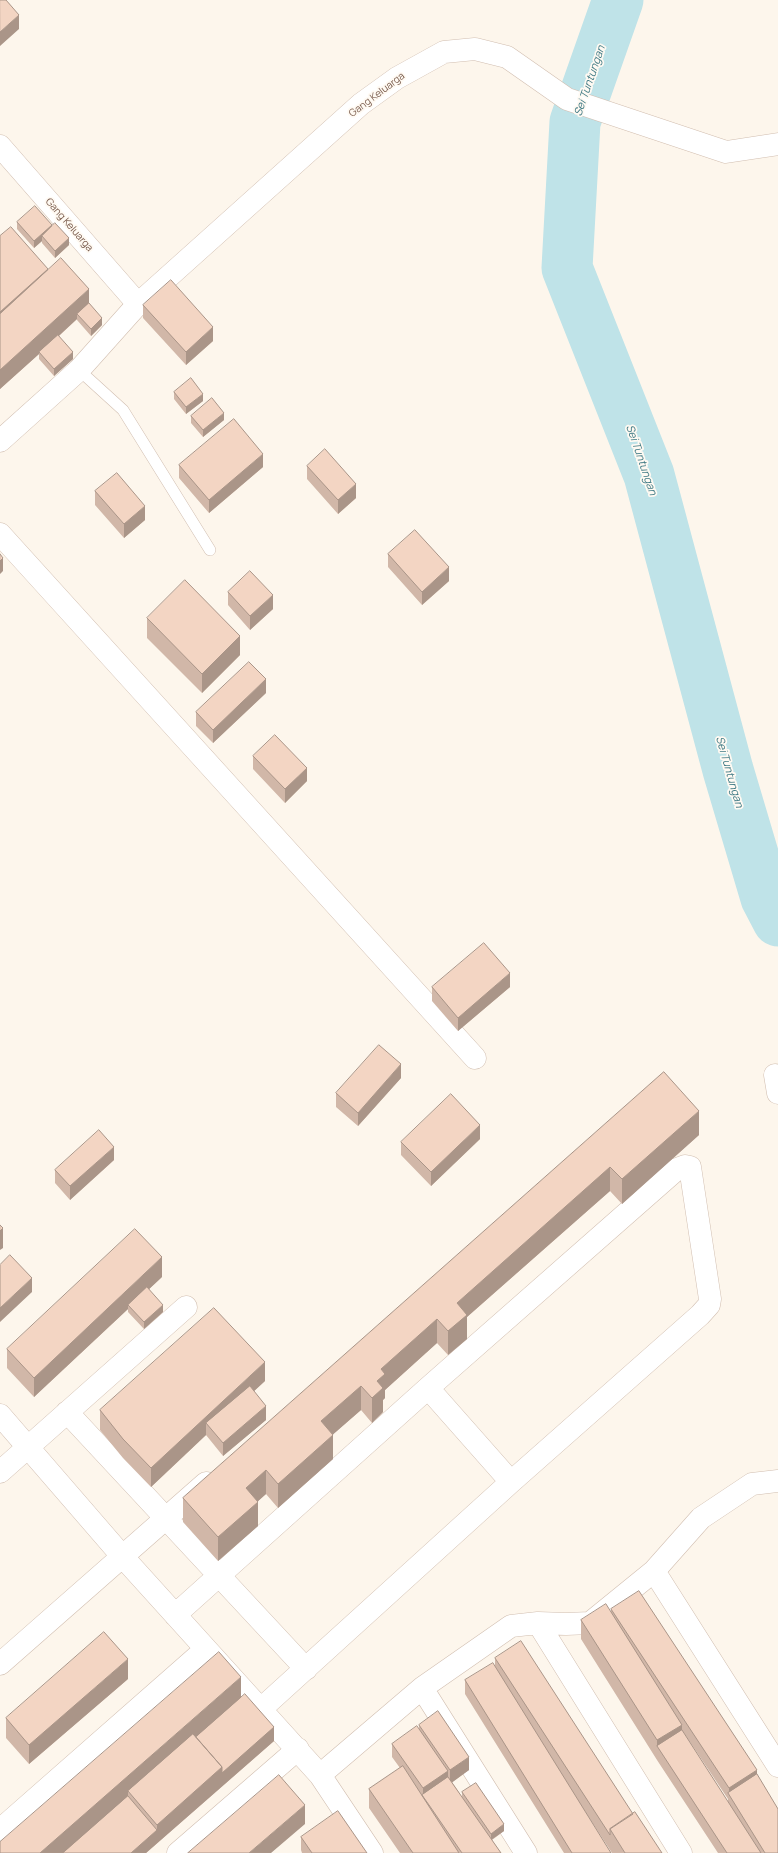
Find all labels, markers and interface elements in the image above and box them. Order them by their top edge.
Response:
water label: Sei Tuntungan [572,44,608,118]
street label: Gang Keluarga [347,70,407,120]
street label: Gang Keluarga [43,196,95,254]
water label: Sei Tuntungan [623,423,659,497]
water label: Sei Tuntungan [712,735,746,809]

